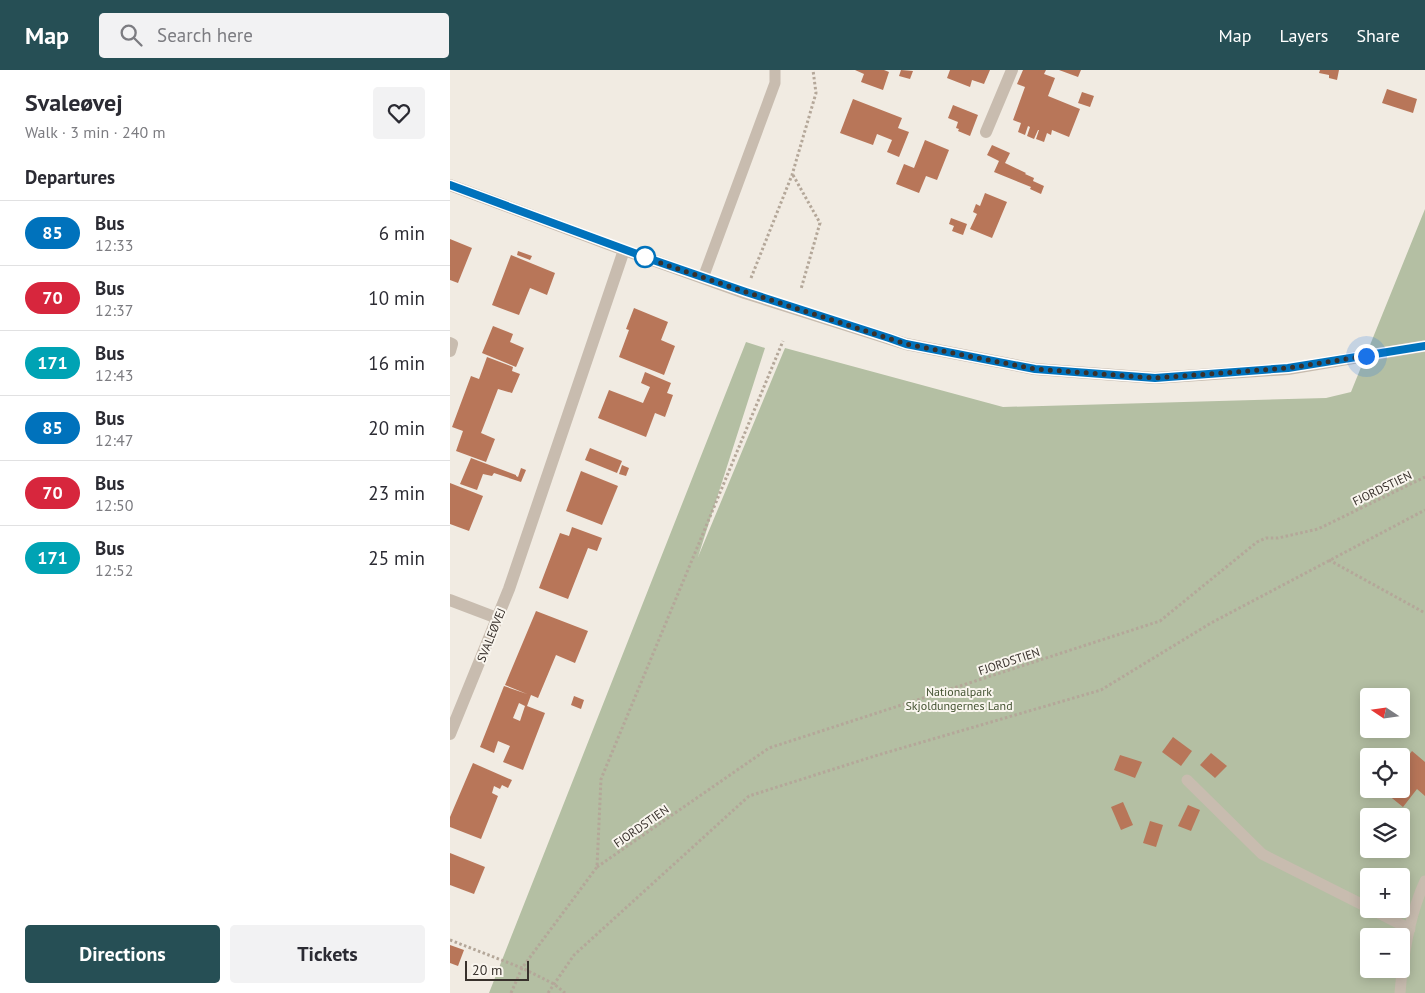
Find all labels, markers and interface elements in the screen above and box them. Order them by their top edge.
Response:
search box [99,13,449,58]
text: Map [25,20,69,51]
icon: search [117,21,145,49]
text: Search here [157,23,253,47]
text: Map [1219,24,1251,47]
text: Layers [1279,24,1328,47]
text: Share [1356,24,1400,47]
text: Svaleøvej [25,87,123,118]
button: heart [373,87,425,139]
text: Walk · 3 min · 240 m [25,122,165,142]
text: Departures [25,165,115,189]
text: Bus [95,211,124,235]
text: 85 [42,221,63,244]
text: 6 min [379,221,425,245]
text: 12:33 [95,235,133,255]
unlabelled marker [634,246,656,268]
text: Bus [95,276,124,300]
text: 70 [42,286,63,309]
text: 10 min [368,286,425,310]
text: 12:37 [95,300,133,320]
text: Bus [95,341,124,365]
your location [1354,344,1379,369]
text: 171 [37,351,68,374]
text: 16 min [368,351,425,375]
text: 12:43 [95,365,133,385]
text: Bus [95,406,124,430]
text: 85 [42,416,63,439]
text: 20 min [368,416,425,440]
text: 12:47 [95,430,133,450]
street label: FJORDSTIEN [1350,467,1414,509]
text: Bus [95,471,124,495]
text: 70 [42,481,63,504]
text: 23 min [368,481,425,505]
text: 12:50 [95,495,133,515]
text: Bus [95,536,124,560]
text: 171 [37,546,68,569]
text: 25 min [368,546,425,570]
text: 12:52 [95,560,133,580]
street label: SVALEØVEJ [473,606,509,664]
street label: FJORDSTIEN [976,644,1042,678]
park label: Nationalpark Skjoldungernes Land [905,684,1013,713]
north arrow [1360,688,1410,738]
map controls [1360,688,1410,978]
button: locate [1360,748,1410,798]
street label: FJORDSTIEN [611,802,671,850]
button: layers [1360,808,1410,858]
button: + [1360,868,1410,918]
button: Directions [25,925,220,983]
button: Tickets [230,925,425,983]
button: − [1360,928,1410,978]
scale bar [465,958,529,981]
text: 20 m [472,961,502,979]

